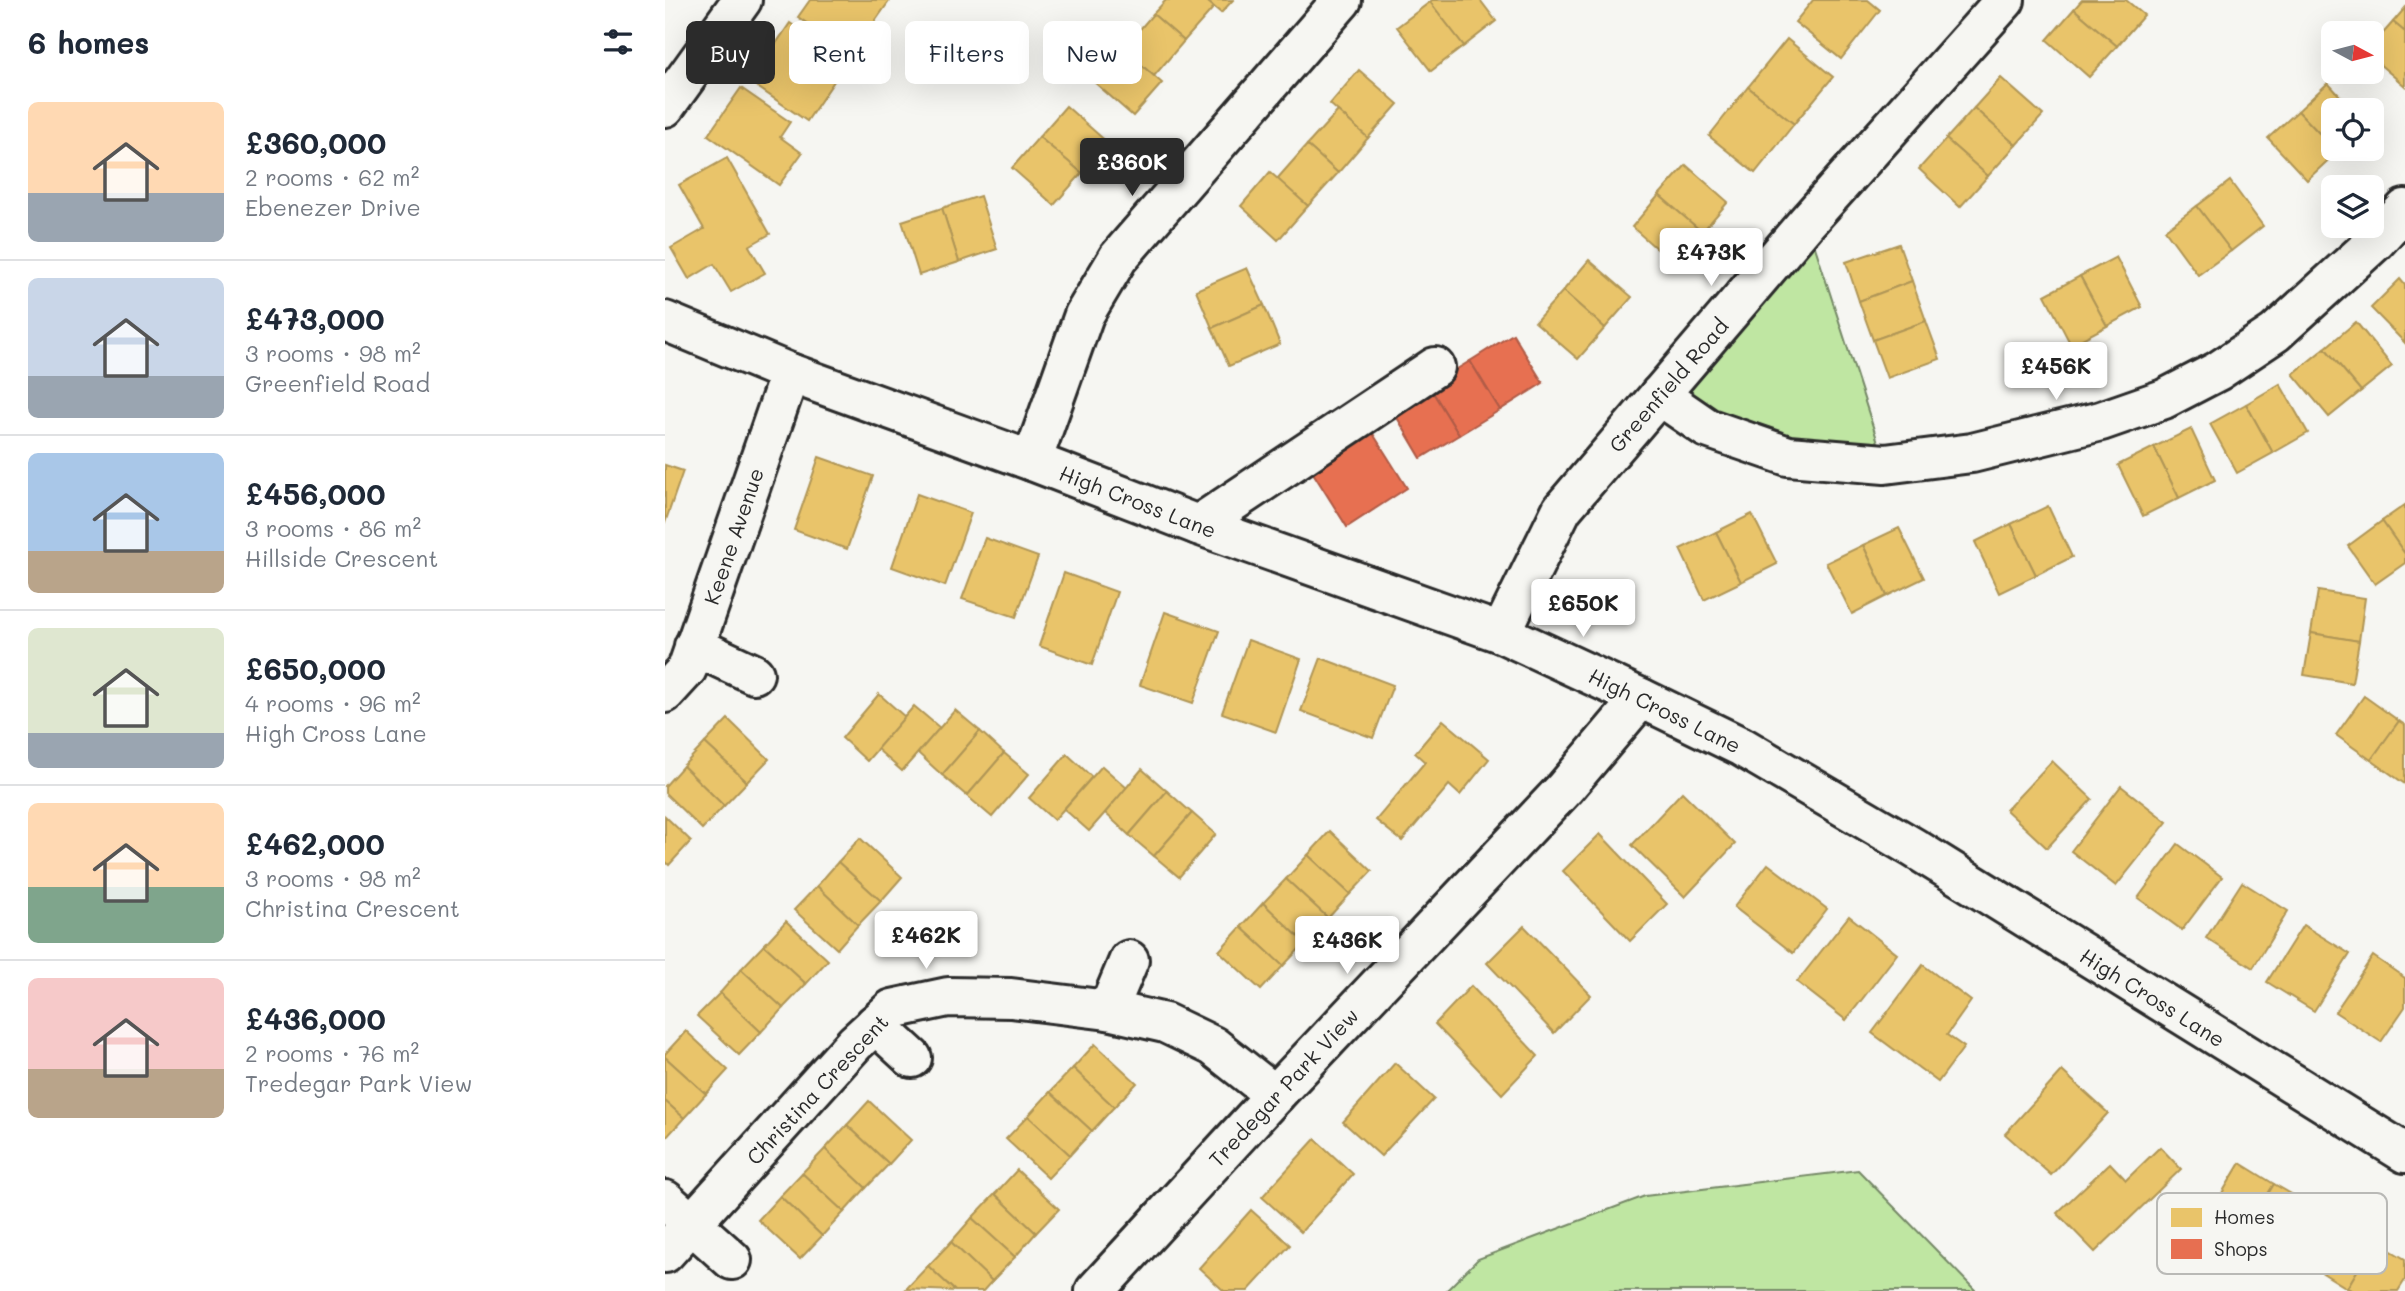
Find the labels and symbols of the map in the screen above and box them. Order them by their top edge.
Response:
north arrow [2321,21,2383,84]
pin: £360K [1083,138,1181,198]
pin: £473K [1662,229,1760,288]
street label: Greenfield Road [1602,312,1734,458]
pin: £456K [2007,342,2105,402]
street label: High Cross Lane [1056,459,1220,543]
street label: Keene Avenue [697,464,769,608]
pin: £650K [1534,580,1632,639]
street label: High Cross Lane [1584,661,1746,759]
pin: £462K [877,912,975,971]
pin: £436K [1298,916,1396,976]
street label: High Cross Lane [2075,942,2231,1052]
street label: Tredegar Park View [1202,1002,1364,1172]
street label: Christina Crescent [740,1008,894,1170]
legend [2157,1193,2387,1274]
text: Homes [2214,1204,2275,1229]
text: Shops [2214,1236,2268,1261]

